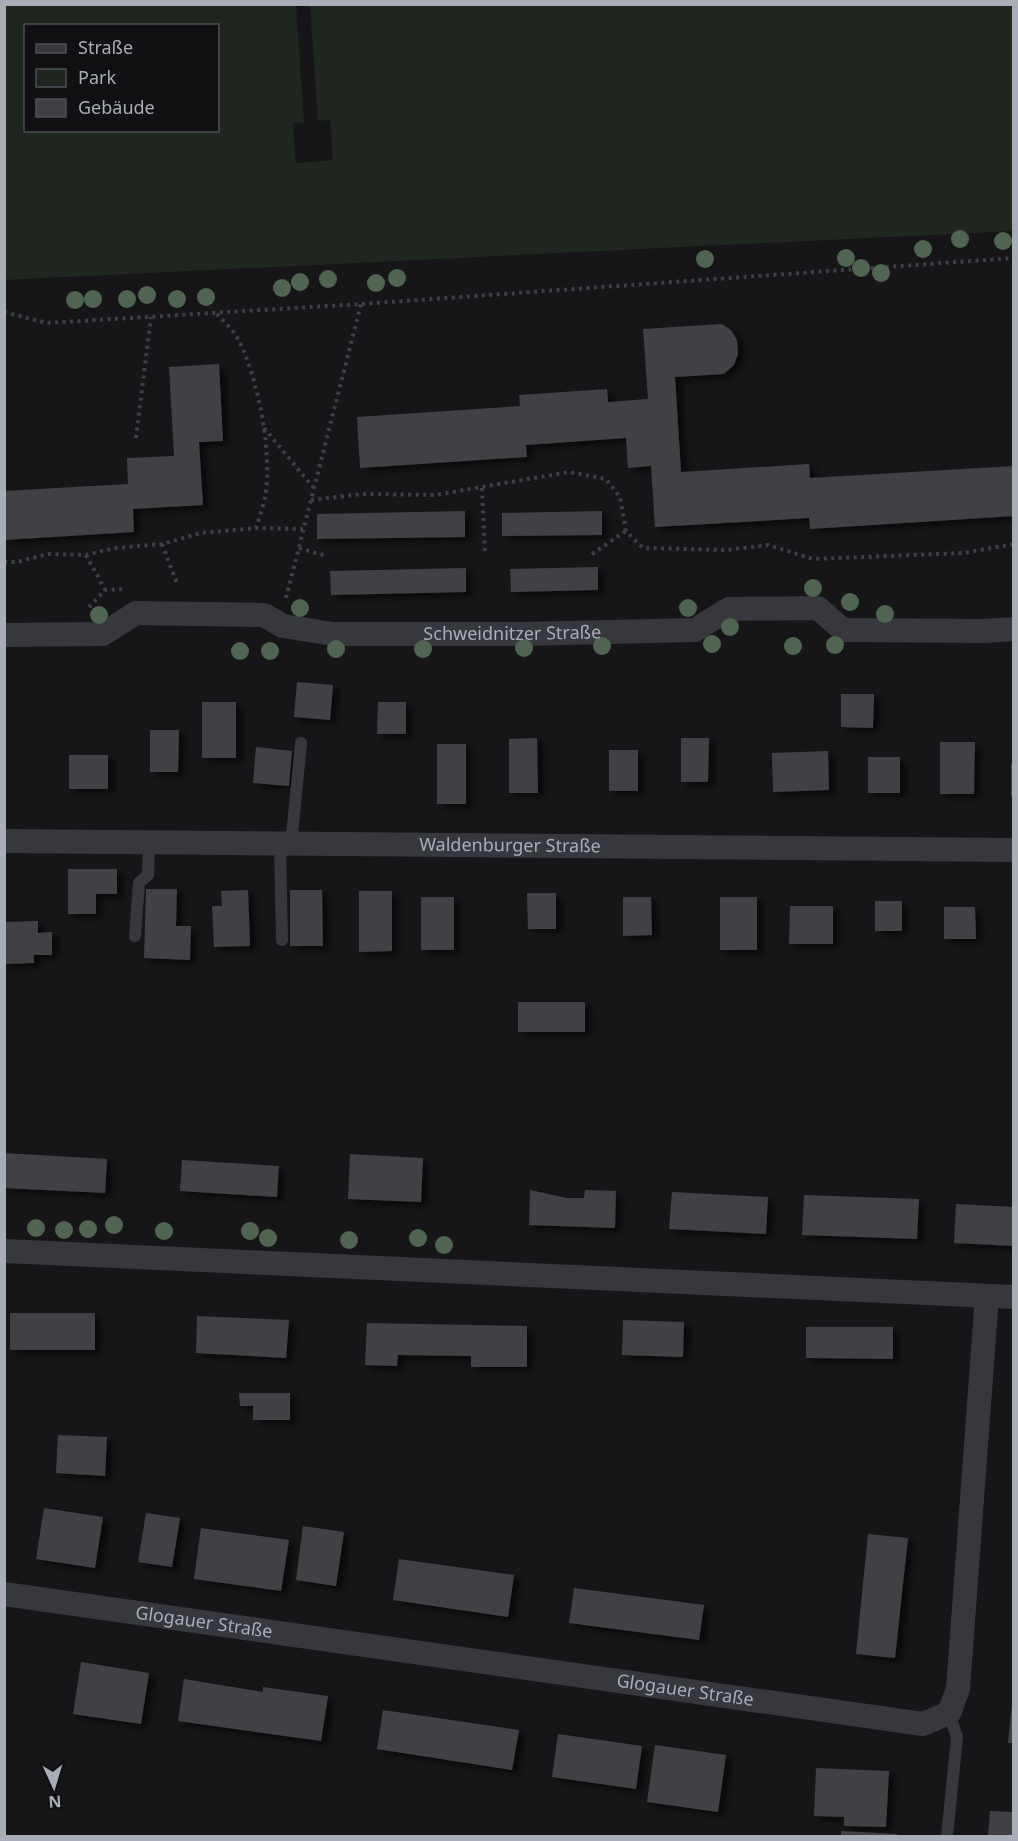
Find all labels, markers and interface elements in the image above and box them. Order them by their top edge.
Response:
legend [24,24,219,132]
text: Straße [78,35,133,59]
text: Park [78,65,116,89]
text: Gebäude [78,95,155,119]
street label: Schweidnitzer Straße [423,619,601,645]
street label: Waldenburger Straße [419,832,601,857]
street label: Glogauer Straße [134,1600,274,1643]
street label: Glogauer Straße [615,1668,756,1711]
north arrow [24,1757,84,1817]
text: N [48,1791,62,1813]

